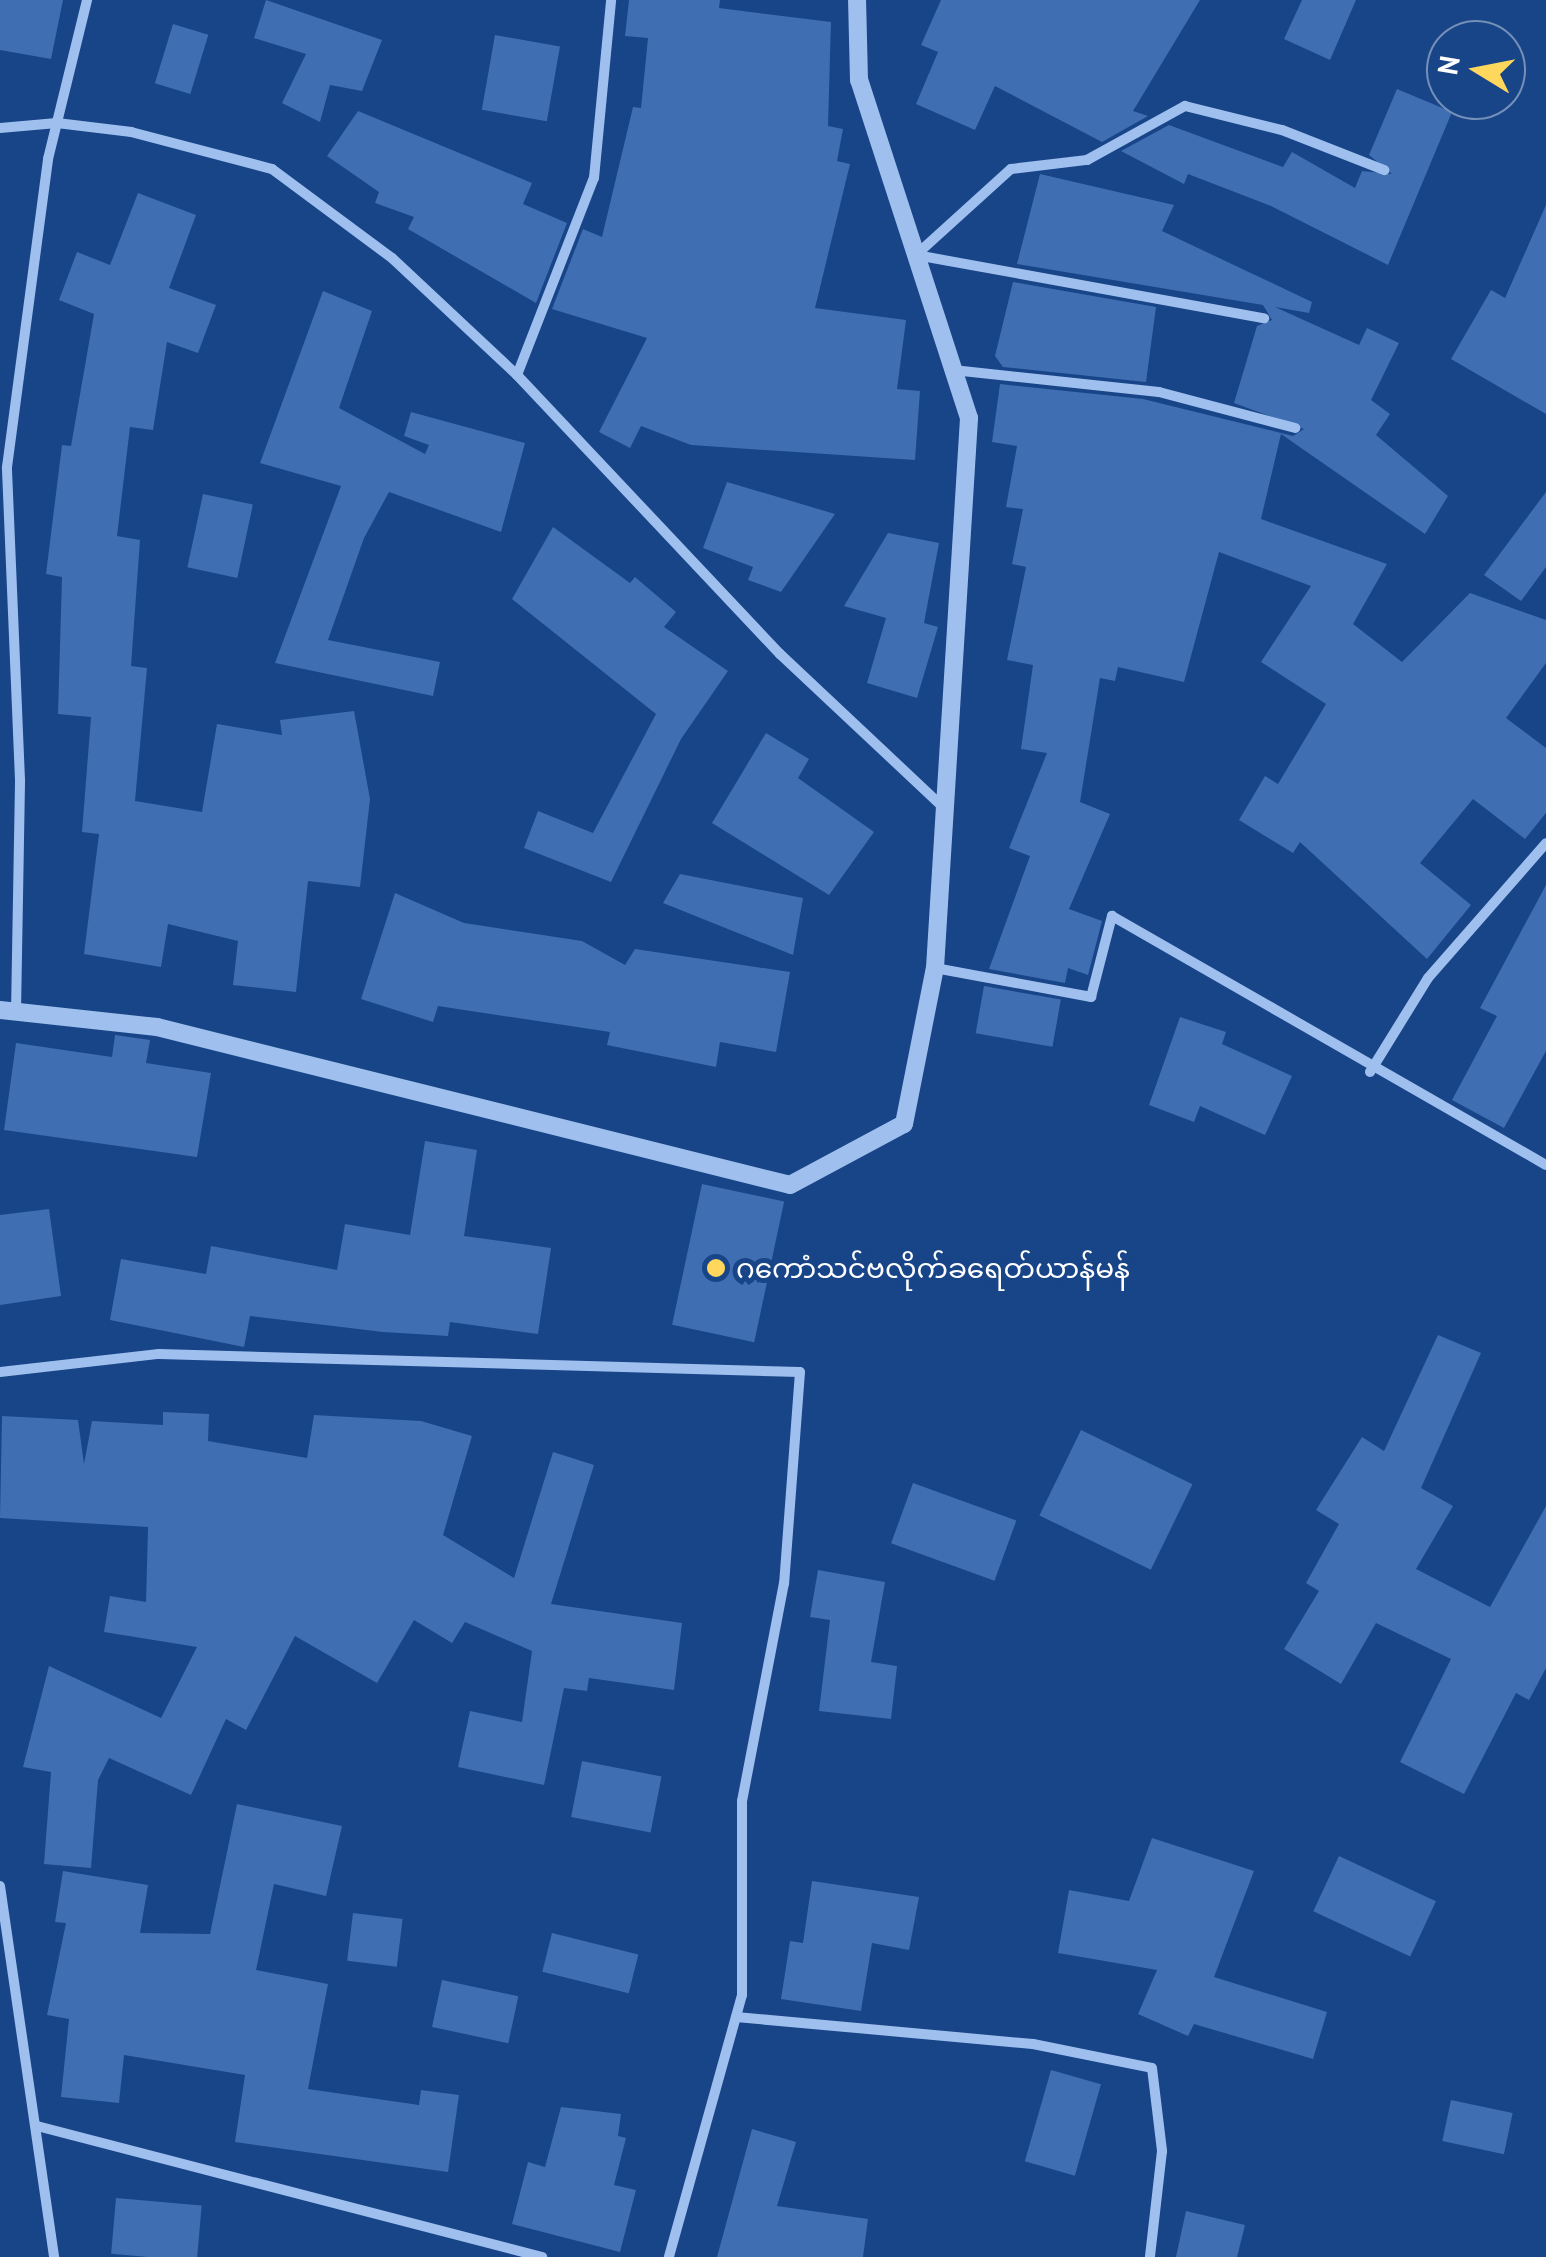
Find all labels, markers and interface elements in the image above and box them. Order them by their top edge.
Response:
north arrow [1426,20,1526,120]
text: N [1428,53,1468,77]
place label: ဂကောံသင်ဗလိုက်ခရေတ်ယာန်မန် [736,1251,1130,1285]
marker: ဂကောံသင်ဗလိုက်ခရေတ်ယာန်မန် [705,1257,727,1279]

